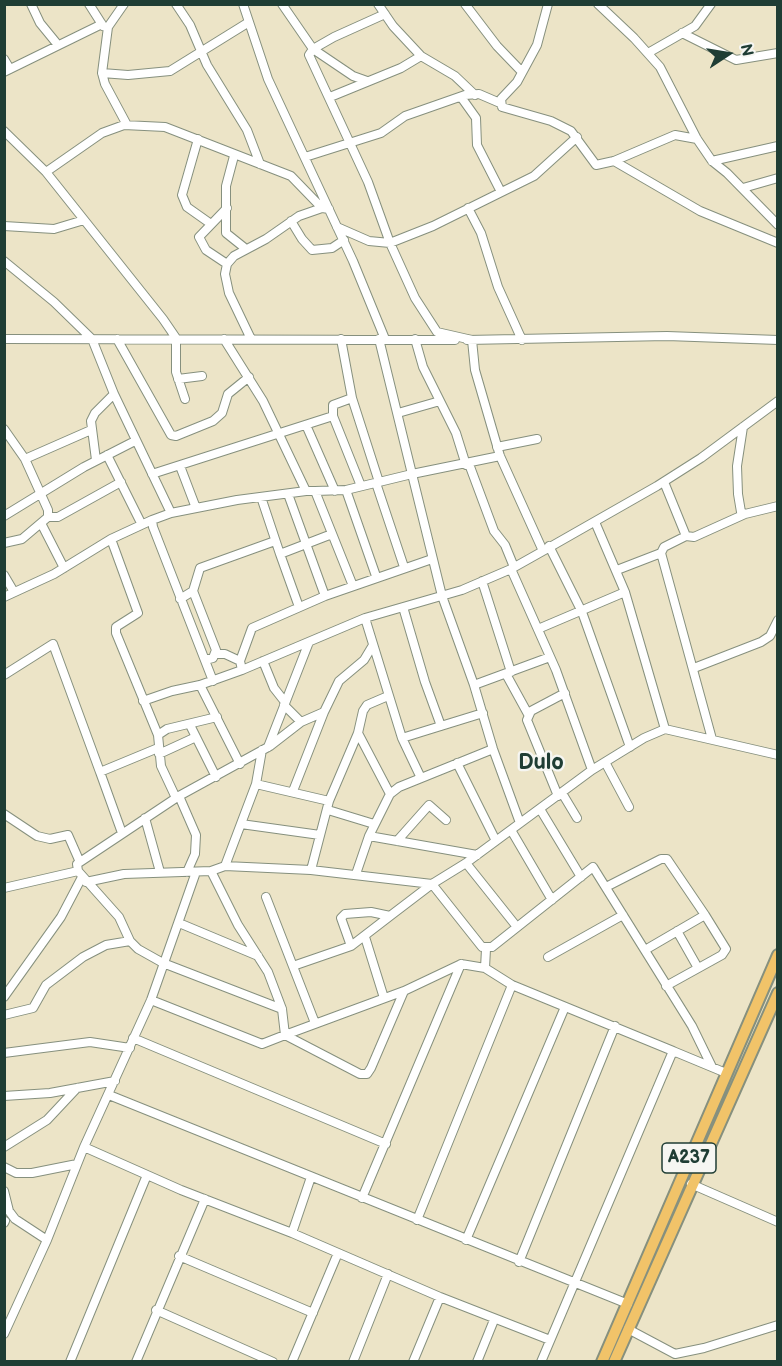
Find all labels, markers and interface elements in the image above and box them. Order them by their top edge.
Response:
north arrow [698,24,758,84]
text: N [736,42,757,58]
district label: Dulo [518,750,564,776]
road number: A237 [662,1143,716,1173]

